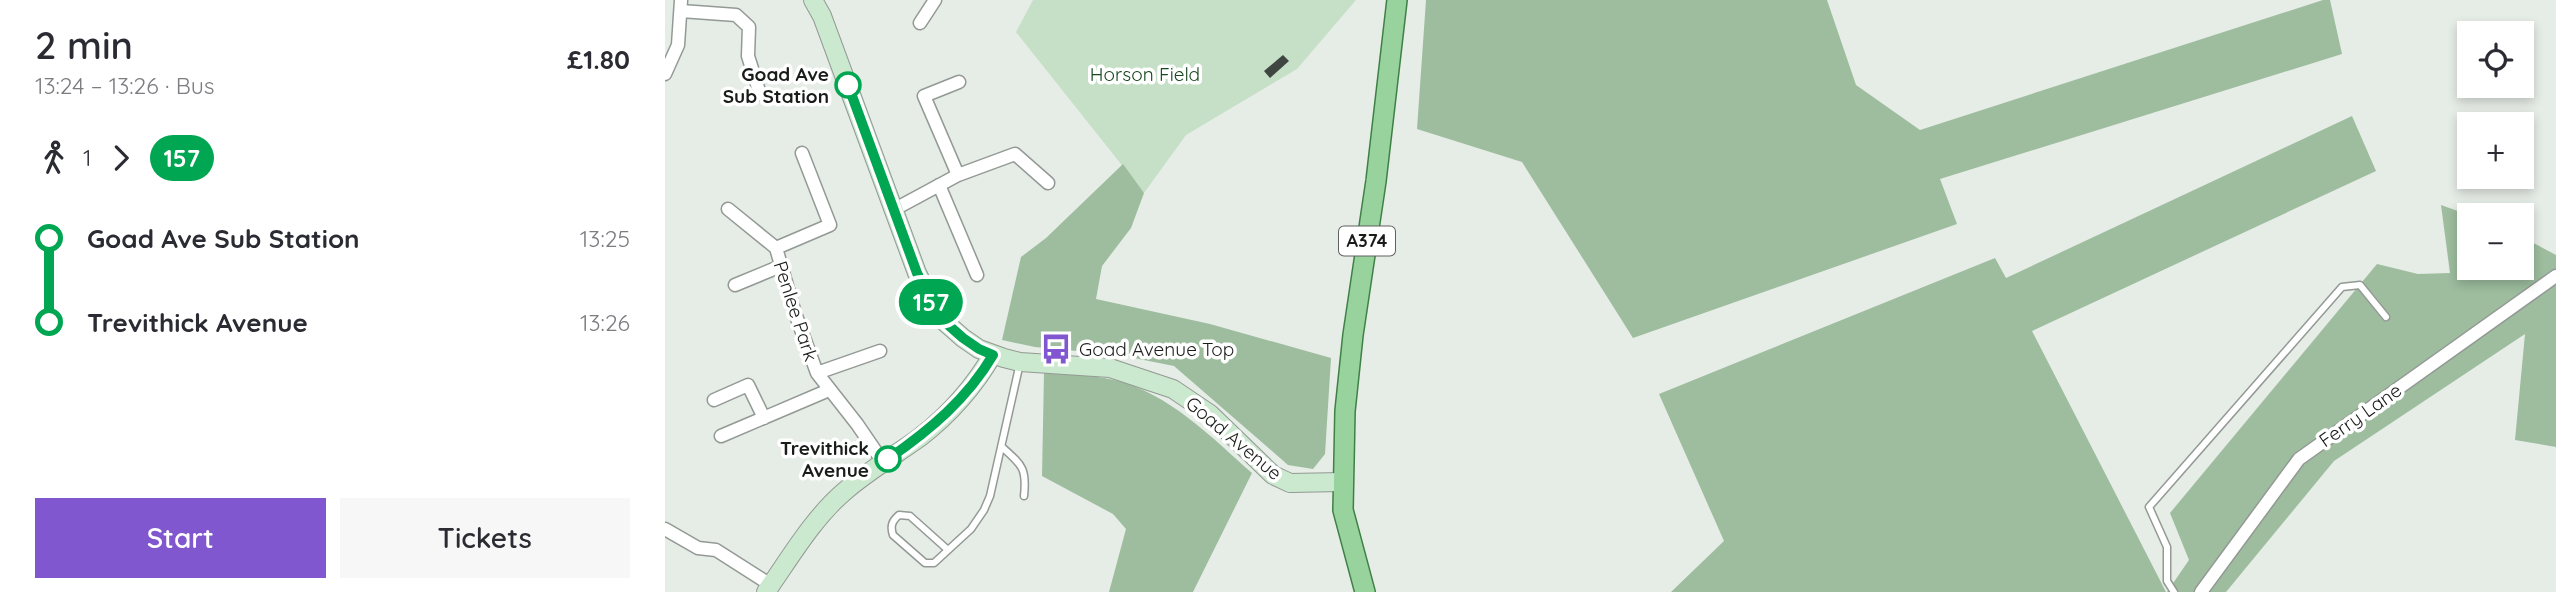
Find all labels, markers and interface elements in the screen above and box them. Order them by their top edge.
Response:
text: 2 min [35,21,133,69]
map controls [2457,21,2534,280]
button: locate [2457,21,2534,98]
text: £1.80 [567,43,630,76]
place label: Goad Ave Sub Station [723,62,829,108]
park label: Horson Field [1090,62,1200,86]
text: 13:24 – 13:26 · Bus [35,71,215,100]
marker: Goad Ave Sub Station [835,72,861,98]
button: + [2457,112,2534,189]
icon: walk [35,139,73,177]
icon: forward [102,139,140,177]
text: 1 [83,143,92,172]
text: 157 [164,143,200,173]
button: − [2457,203,2534,280]
text: Goad Ave Sub Station [87,222,360,255]
text: 13:25 [580,224,630,253]
road number: A374 [1339,227,1395,256]
street label: Penlee Park [769,258,823,364]
line badge: 157 [891,279,971,325]
text: 157 [913,287,949,317]
text: Trevithick Avenue [87,306,308,339]
text: 13:26 [580,308,630,337]
bus stop icon: Goad Avenue Top [1039,332,1073,366]
place label: Goad Avenue Top [1079,337,1234,361]
street label: Ferry Lane [2314,378,2406,452]
street label: Goad Avenue [1181,391,1287,485]
place label: Trevithick Avenue [780,436,869,482]
marker: Trevithick Avenue [875,446,901,472]
button: Start [35,498,326,578]
button: Tickets [340,498,630,578]

